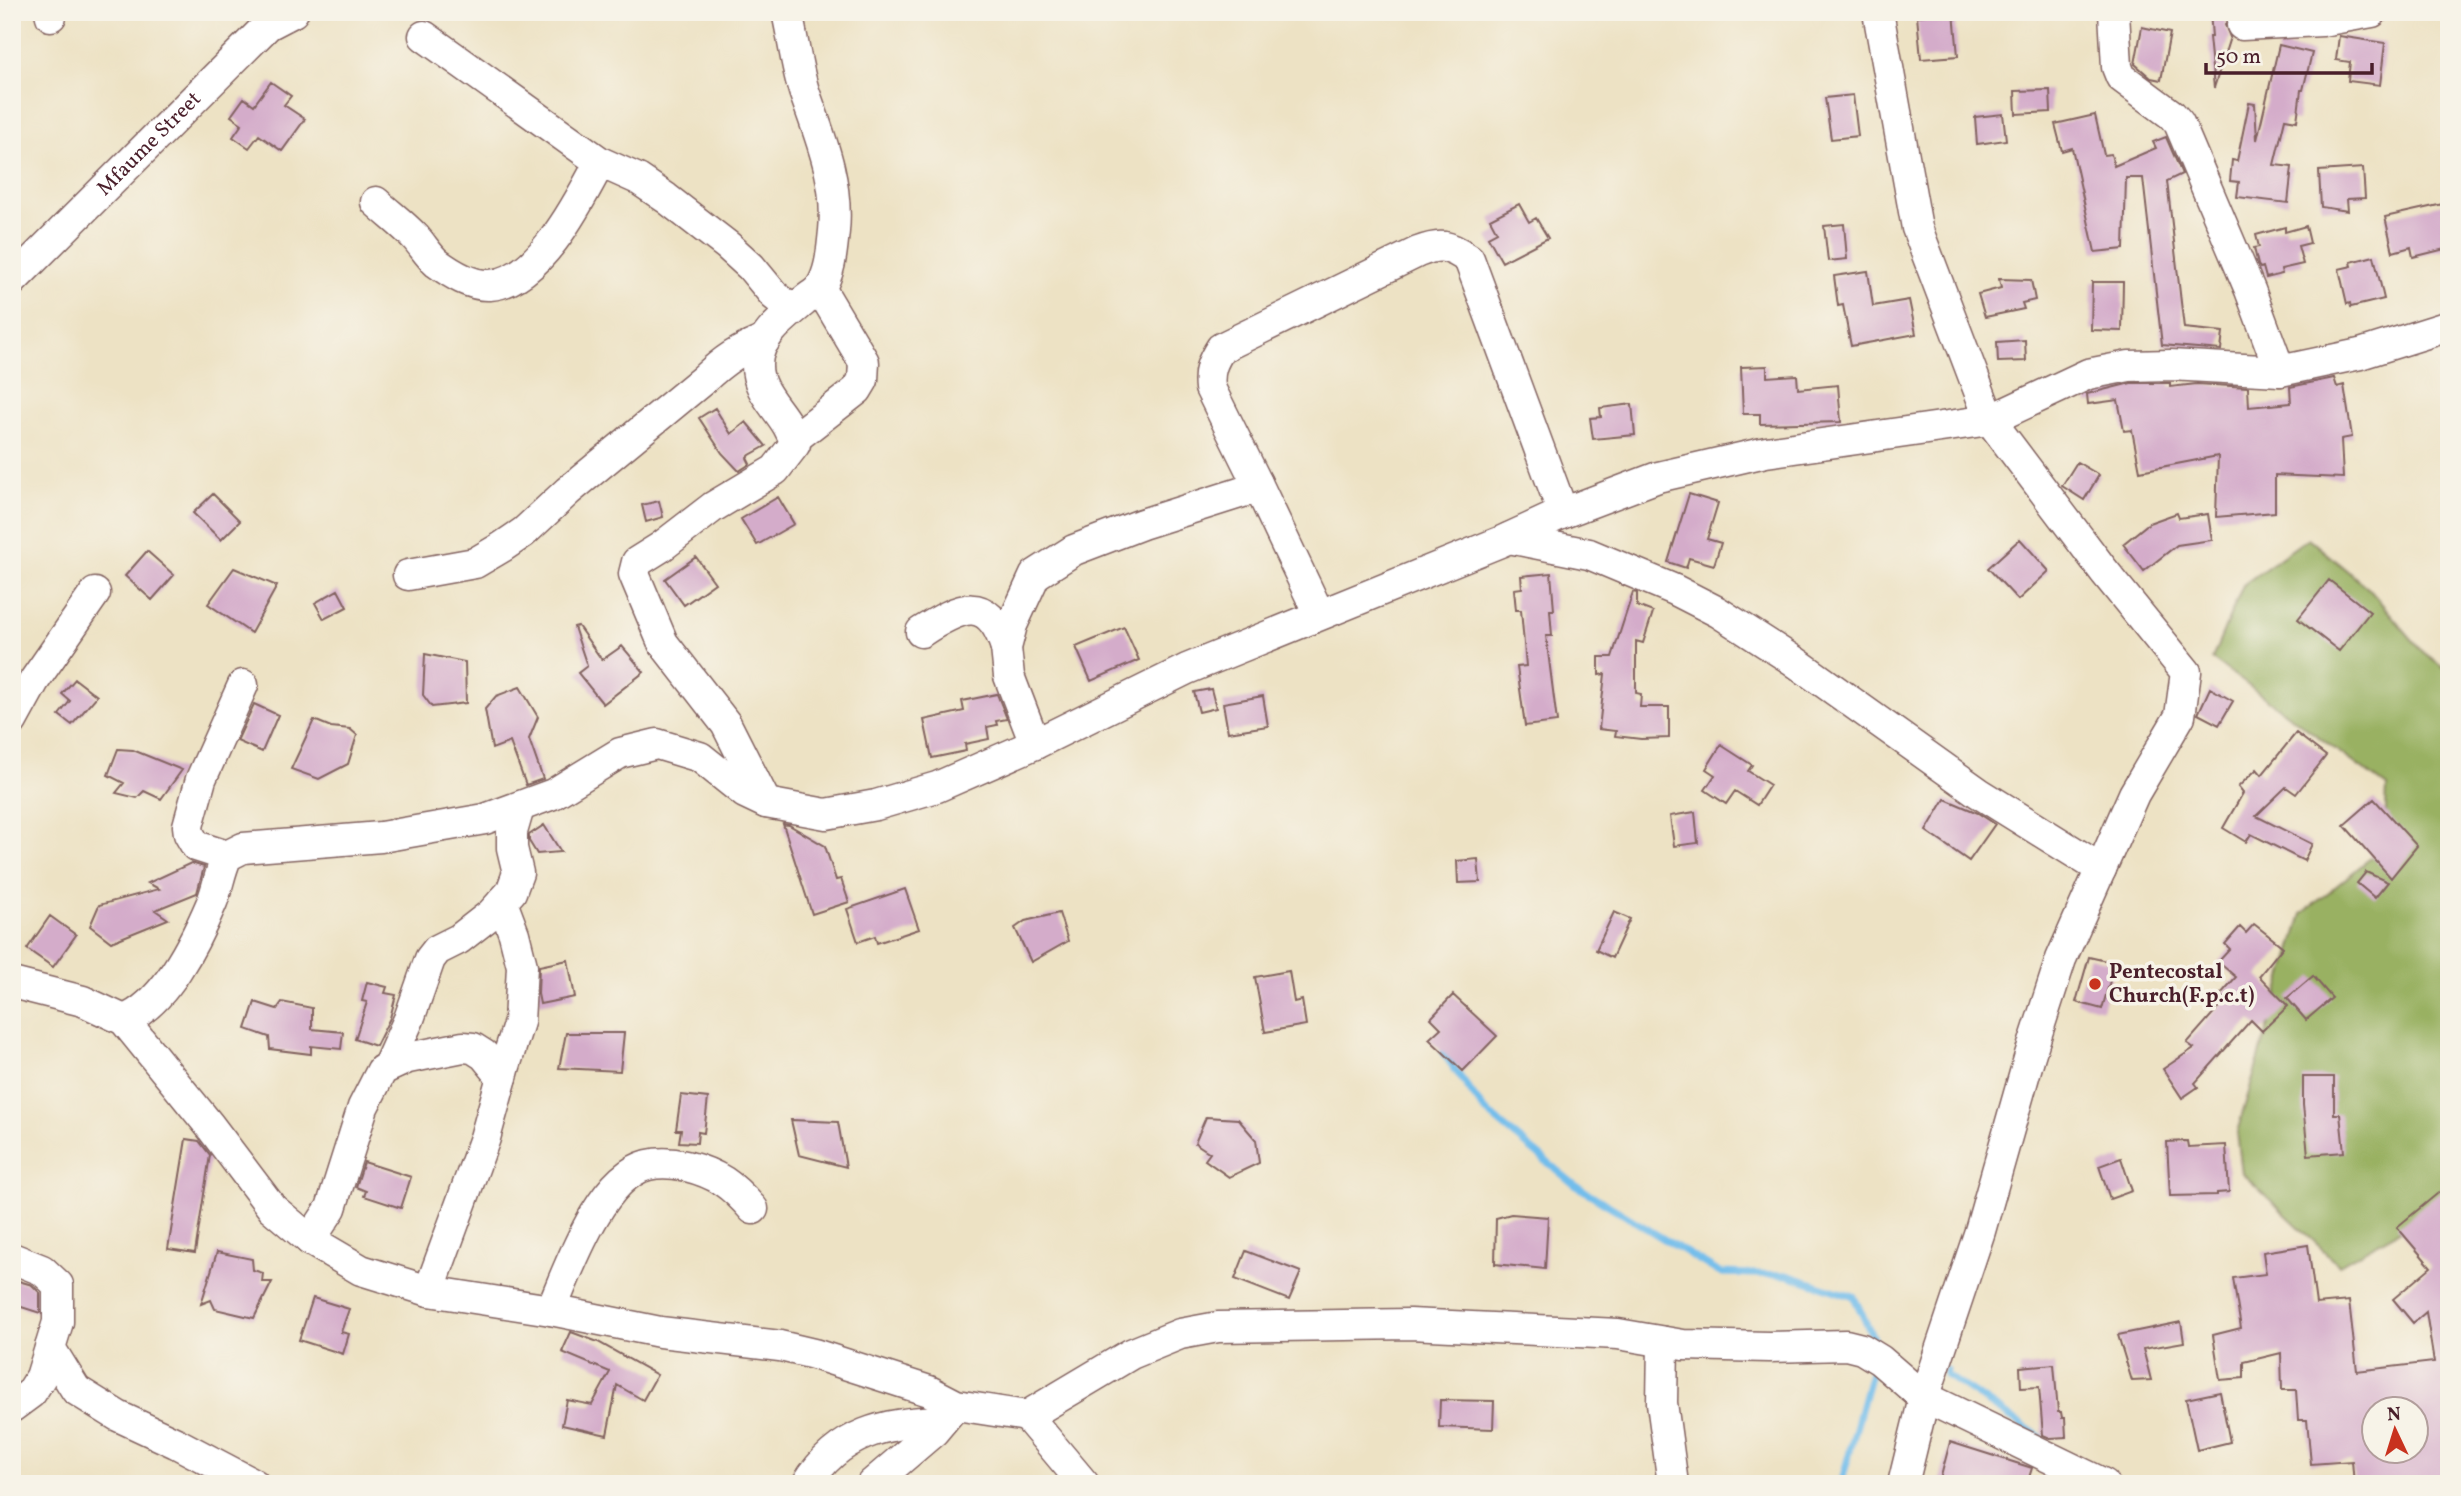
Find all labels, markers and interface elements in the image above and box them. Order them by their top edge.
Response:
scale bar [2206,32,2372,76]
text: 50 m [2216,43,2261,72]
street label: Mfaume Street [91,85,208,202]
place label: Pentecostal Church(F.p.c.t) [2109,958,2255,1011]
marker: Pentecostal Church(F.p.c.t) [2087,976,2103,992]
north arrow [2360,1394,2430,1464]
text: N [2386,1402,2402,1428]

